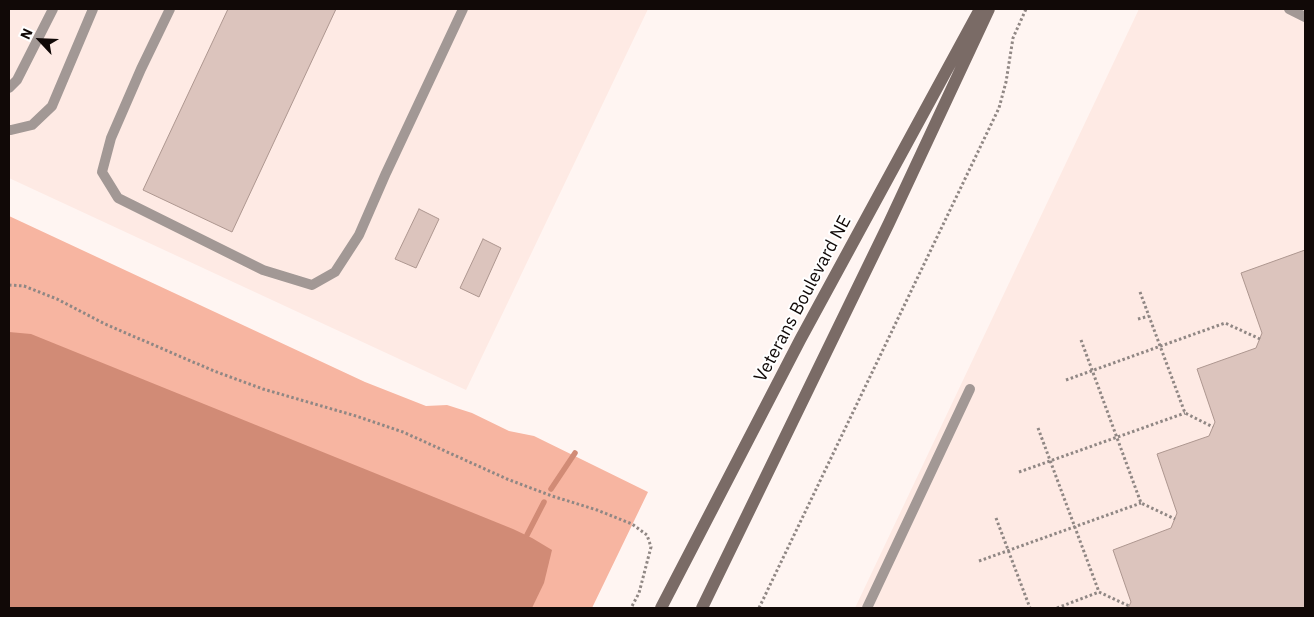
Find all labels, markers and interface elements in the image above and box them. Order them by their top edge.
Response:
north arrow [15,15,65,65]
text: N [16,25,37,42]
street label: Veterans Boulevard NE [750,212,856,386]

